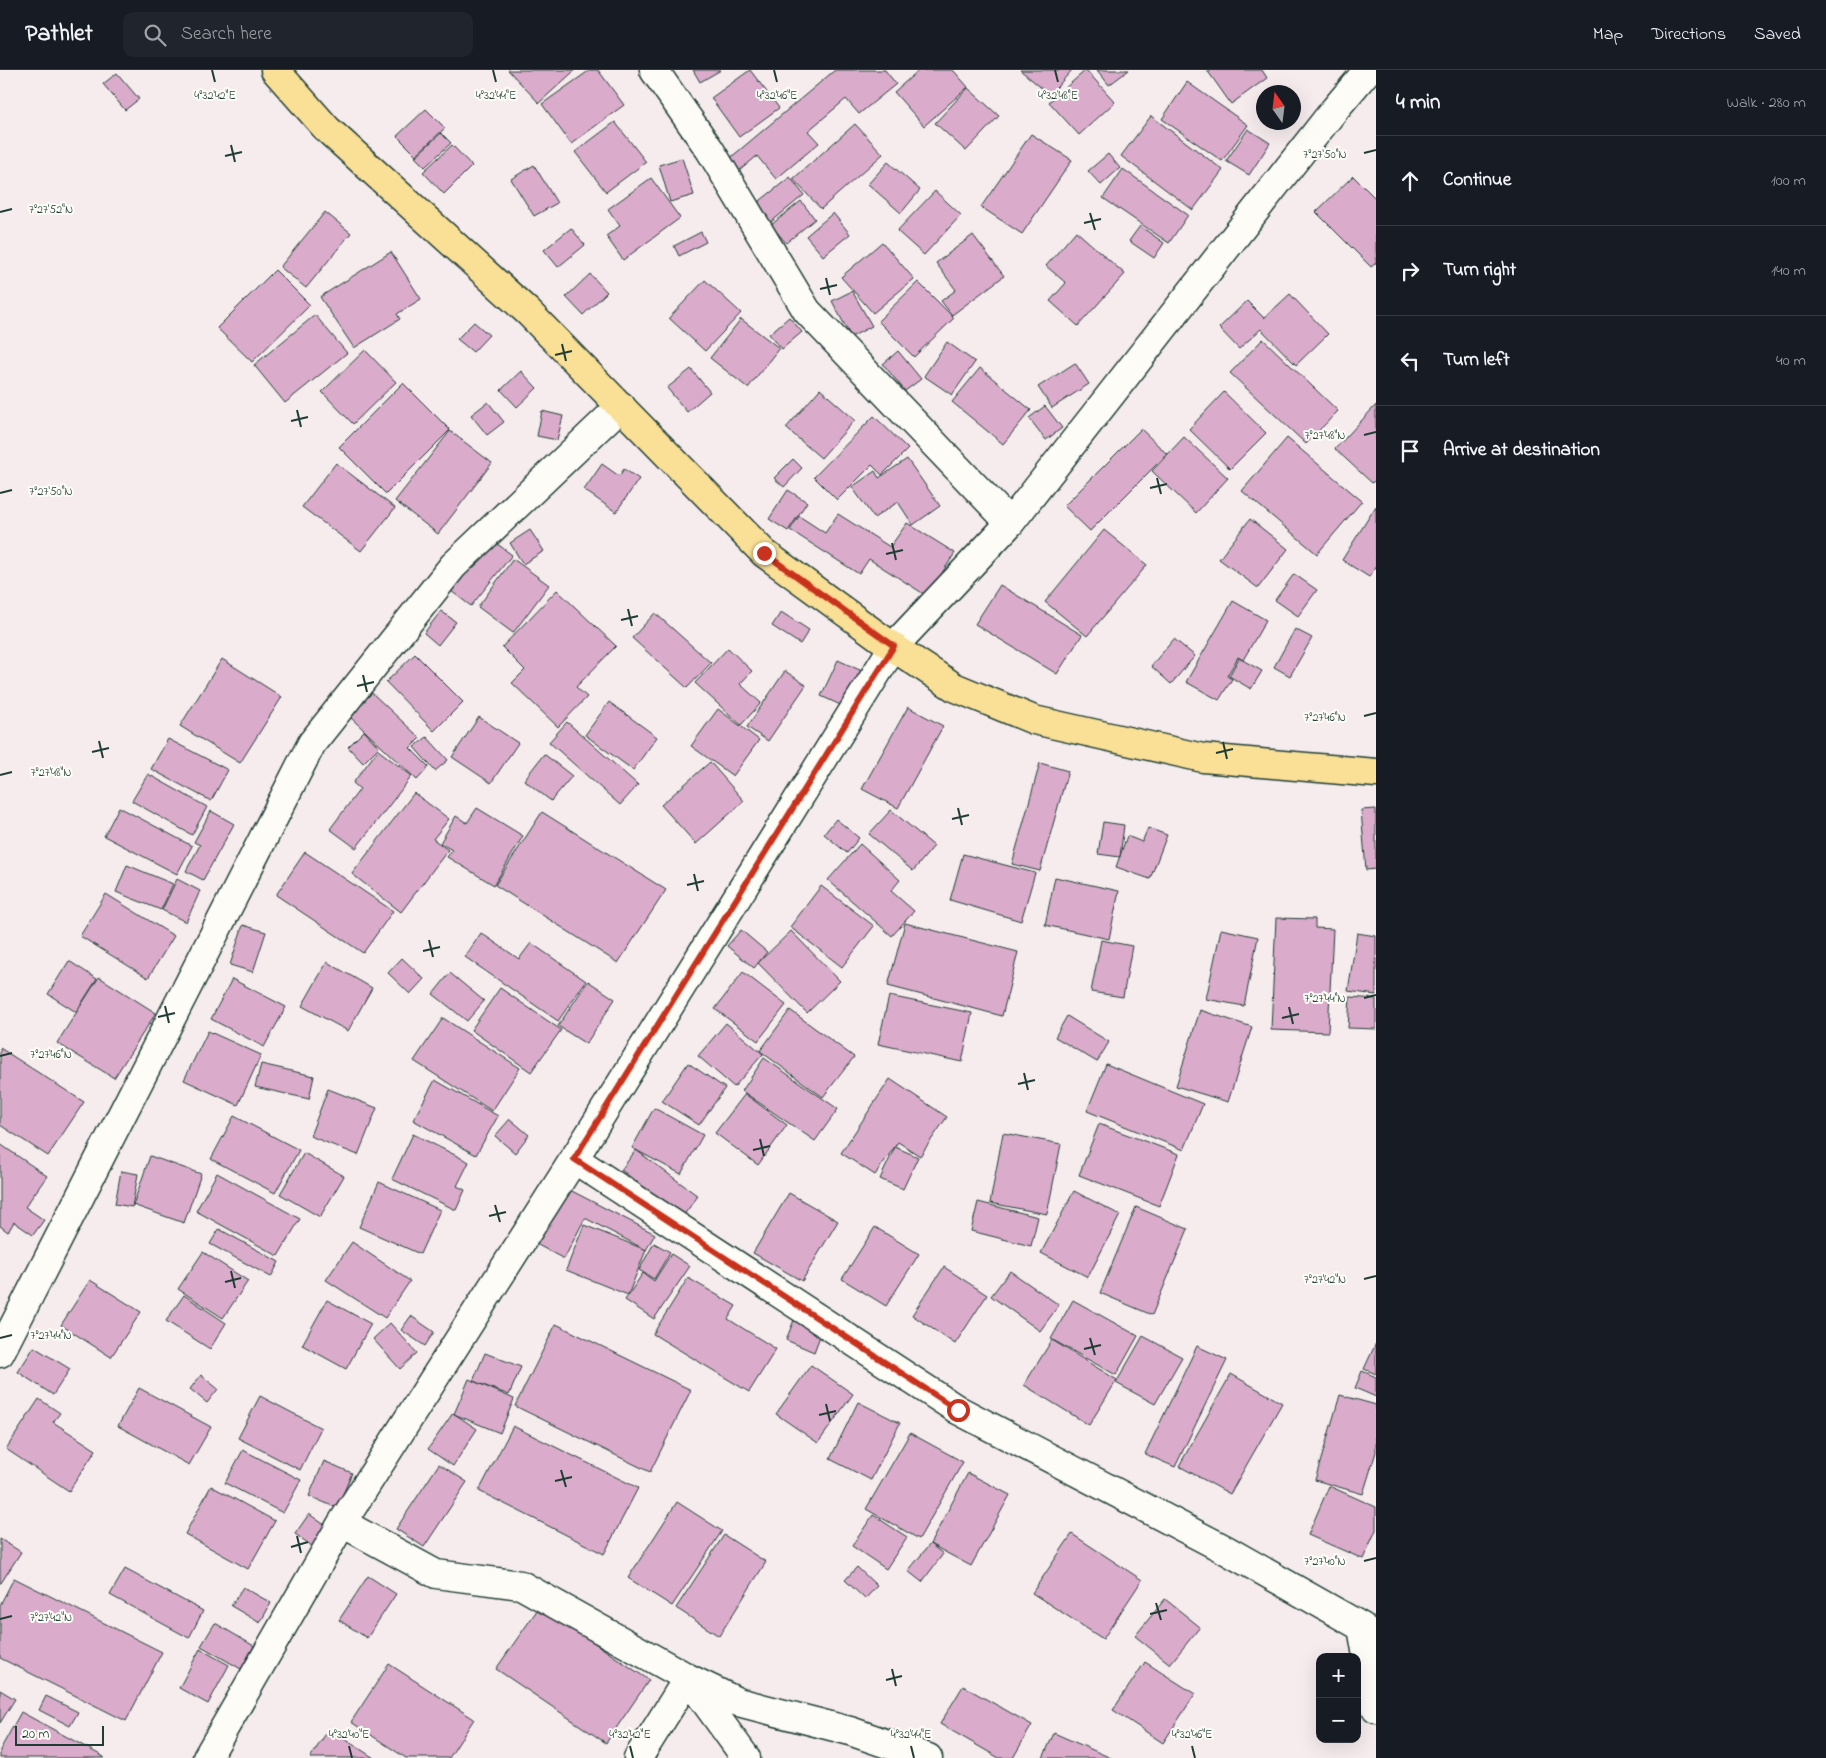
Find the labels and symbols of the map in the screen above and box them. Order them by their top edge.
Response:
north arrow [1256,85,1301,130]
text: 4°32'42"E [194,87,236,105]
text: 4°32'44"E [476,87,516,105]
text: 4°32'46"E [757,87,797,105]
text: 4°32'48"E [1038,87,1078,105]
text: 7°27'50"N [1303,146,1347,164]
text: 7°27'52"N [29,201,73,219]
text: 7°27'48"N [1305,427,1345,445]
text: 7°27'50"N [29,483,73,501]
route end [753,542,776,565]
text: 7°27'46"N [1304,709,1346,727]
text: 7°27'48"N [31,764,71,782]
text: 7°27'44"N [1304,990,1346,1008]
text: 7°27'46"N [30,1046,72,1064]
text: 7°27'42"N [1304,1271,1346,1289]
text: 7°27'44"N [30,1327,72,1345]
route start [947,1399,970,1422]
text: 7°27'40"N [1304,1553,1346,1571]
text: 7°27'42"N [30,1609,72,1627]
scale bar [15,1723,104,1746]
text: 4°32'40"E [329,1726,369,1744]
text: 4°32'42"E [609,1726,651,1744]
text: 4°32'44"E [891,1726,931,1744]
text: 4°32'46"E [1172,1726,1212,1744]

